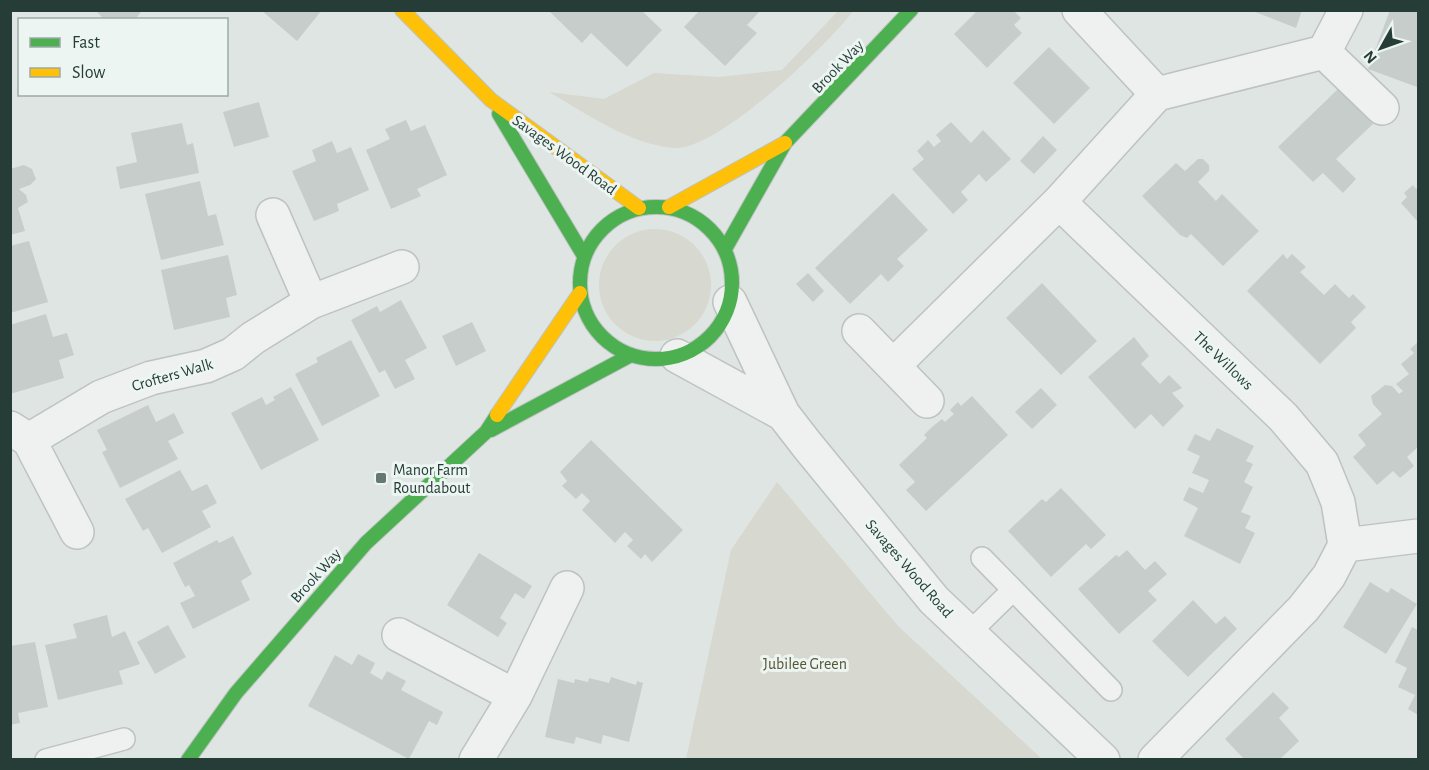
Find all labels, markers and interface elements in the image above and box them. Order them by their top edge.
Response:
legend [18,18,228,96]
north arrow [1351,18,1411,78]
text: Fast [72,34,100,52]
street label: Brook Way [809,37,867,97]
text: N [1361,48,1380,66]
text: Slow [72,64,105,82]
street label: Savages Wood Road [510,112,619,198]
street label: The Willows [1190,328,1256,393]
street label: Crofters Walk [130,356,215,394]
place label: Manor Farm Roundabout [393,462,470,496]
marker: Manor Farm Roundabout [374,471,388,485]
street label: Savages Wood Road [862,517,956,621]
street label: Brook Way [287,545,345,606]
park label: Jubilee Green [763,656,847,672]

